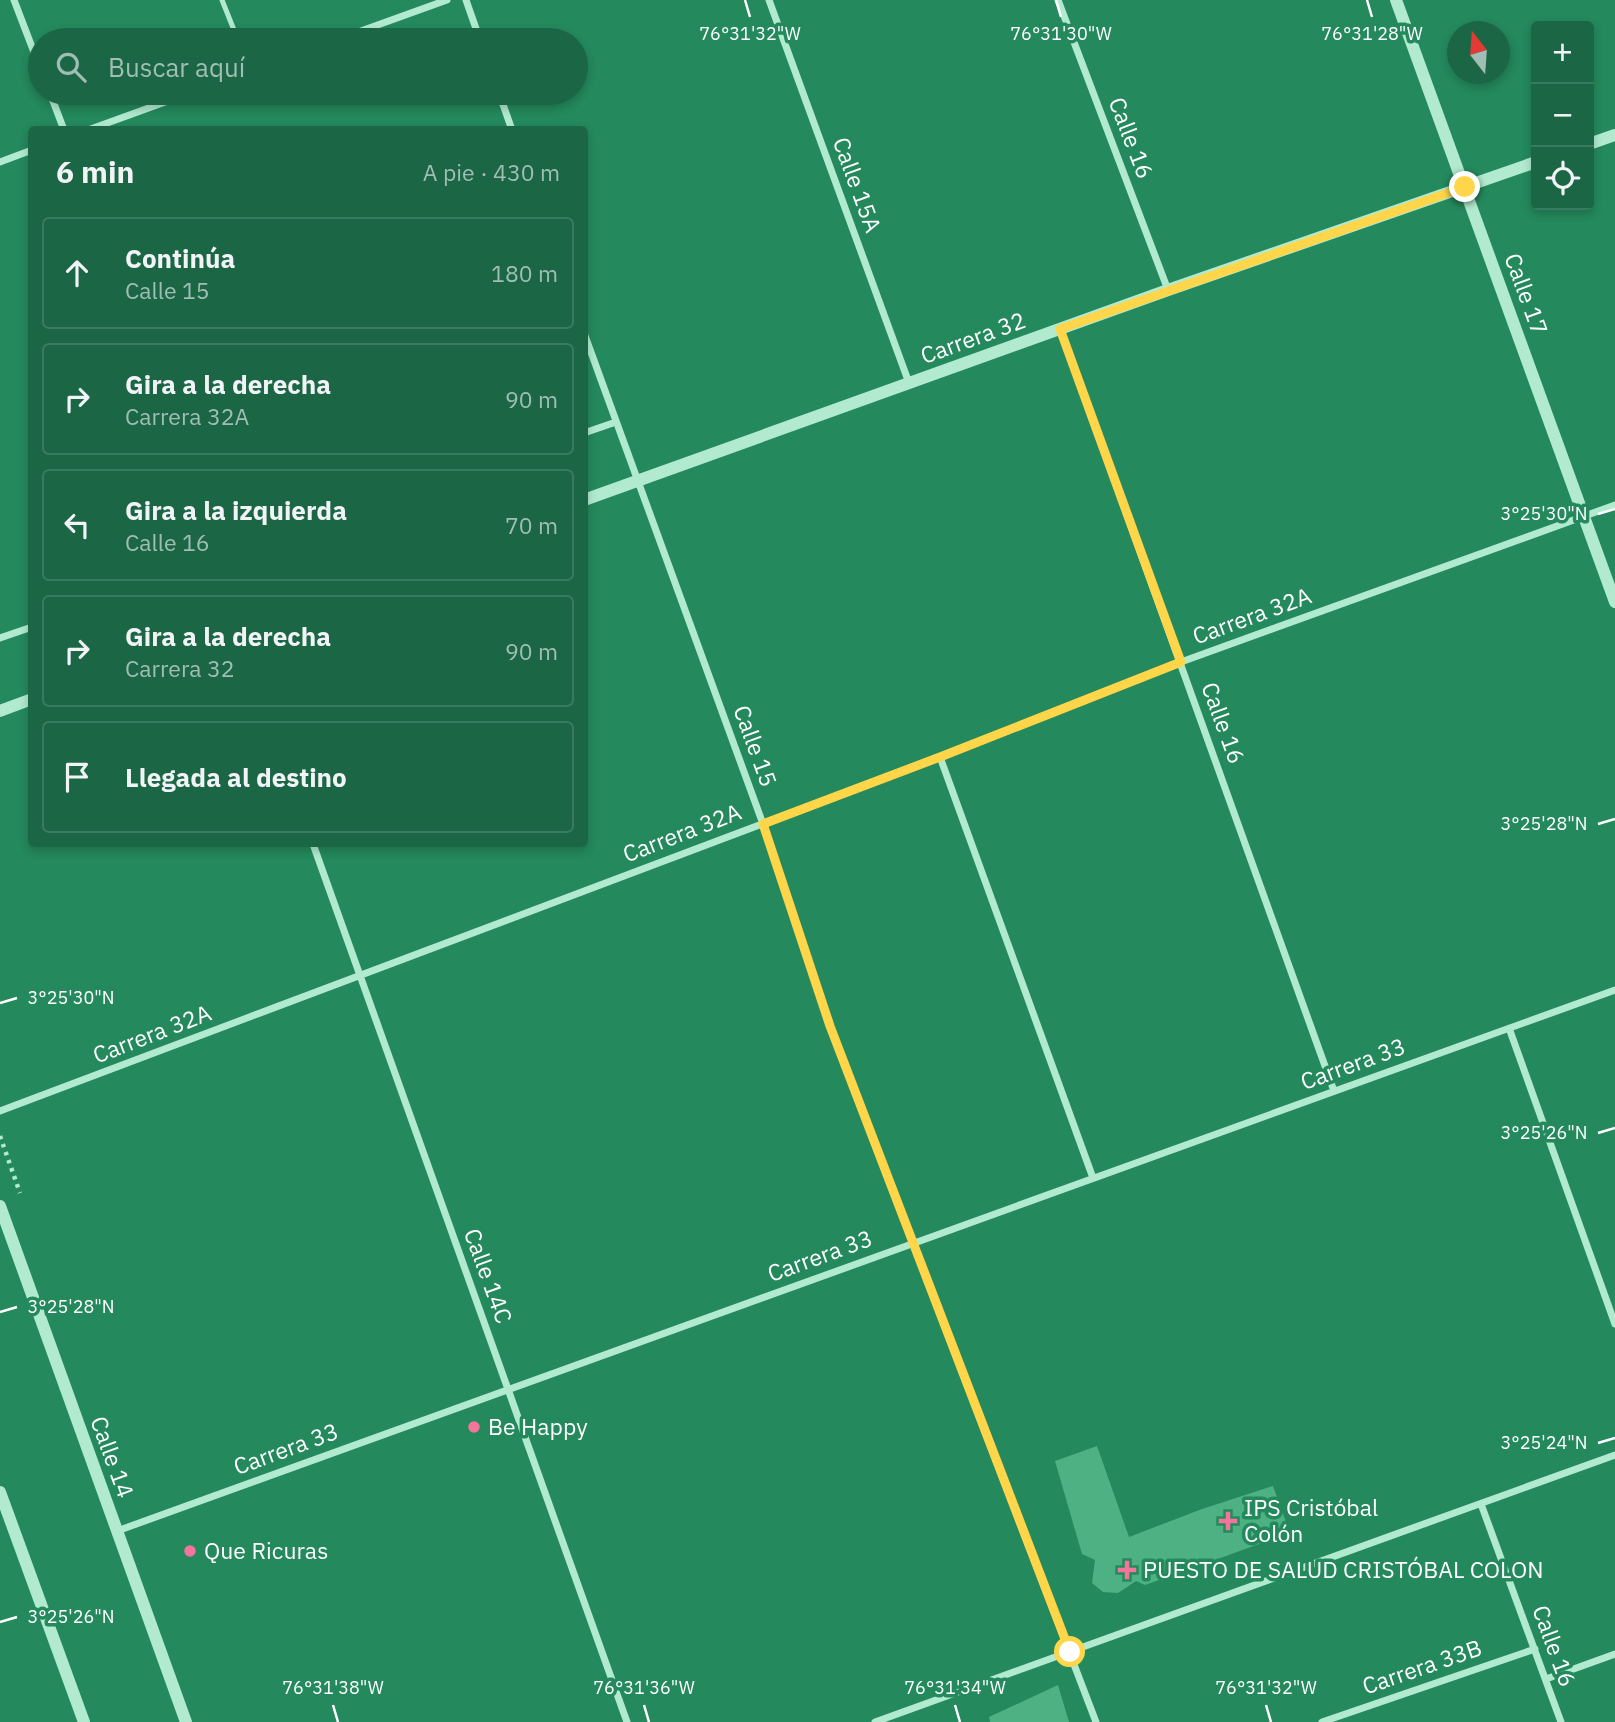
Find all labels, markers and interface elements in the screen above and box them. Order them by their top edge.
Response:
north arrow [1447,21,1510,84]
map controls [1531,21,1594,210]
button: + [1531,21,1594,84]
text: 76°31'32"W [699,22,801,45]
text: 76°31'30"W [1010,22,1112,45]
text: 76°31'28"W [1321,22,1423,45]
search box [28,28,588,105]
icon: search [52,48,90,86]
text: Buscar aquí [108,50,245,84]
button: − [1531,84,1594,147]
street label: Calle 16 [1103,93,1161,183]
street label: Calle 15A [827,133,889,237]
button: locate [1531,147,1594,210]
text: 6 min [56,152,134,191]
text: A pie · 430 m [423,157,560,187]
route end [1449,171,1480,202]
text: Continúa [125,241,235,275]
street label: Calle 17 [1498,249,1556,339]
icon: ahead [58,254,96,292]
text: 180 m [491,258,558,288]
text: Calle 15 [125,275,210,305]
street label: Carrera 32 [916,304,1029,370]
text: Gira a la derecha [125,367,331,401]
icon: right [58,380,96,418]
text: 90 m [505,384,558,414]
text: Carrera 32A [125,401,249,431]
text: Gira a la izquierda [125,493,347,527]
text: 3°25'30"N [1500,502,1588,525]
icon: left [58,506,96,544]
text: 70 m [505,510,558,540]
text: Calle 16 [125,527,210,557]
street label: Carrera 32A [1188,580,1315,650]
text: Gira a la derecha [125,619,331,653]
icon: right [58,632,96,670]
text: 90 m [505,636,558,666]
text: Carrera 32 [125,653,235,683]
street label: Calle 16 [1195,678,1253,768]
street label: Calle 15 [727,701,785,791]
icon: arrive [58,758,96,796]
text: Llegada al destino [125,760,347,794]
street label: Carrera 32A [618,796,745,868]
text: 3°25'28"N [1500,812,1588,835]
text: 3°25'30"N [27,986,115,1009]
street label: Carrera 32A [88,997,215,1069]
street label: Carrera 33 [1296,1030,1409,1096]
text: 3°25'26"N [1500,1121,1588,1144]
street label: Carrera 33 [763,1222,876,1288]
street label: Calle 14C [458,1224,520,1327]
text: 3°25'28"N [27,1295,115,1318]
place label: Be Happy [488,1411,588,1441]
street label: Calle 14 [84,1412,142,1502]
street label: Carrera 33 [229,1415,342,1481]
marker: Be Happy [466,1419,482,1435]
text: 3°25'24"N [1500,1431,1588,1454]
place label: IPS Cristóbal Colón [1244,1492,1378,1548]
marker: IPS Cristóbal Colón [1218,1511,1238,1531]
place label: Que Ricuras [204,1535,328,1565]
marker: Que Ricuras [182,1543,198,1559]
place label: PUESTO DE SALUD CRISTÓBAL COLON [1143,1554,1544,1584]
marker: PUESTO DE SALUD CRISTÓBAL COLON [1117,1560,1137,1580]
street label: Calle 16 [1526,1601,1584,1691]
text: 3°25'26"N [27,1605,115,1628]
street label: Carrera 33B [1358,1632,1485,1701]
route start [1054,1636,1085,1667]
text: 76°31'38"W [282,1676,384,1699]
text: 76°31'36"W [593,1676,695,1699]
text: 76°31'34"W [904,1676,1006,1699]
text: 76°31'32"W [1215,1676,1317,1699]

